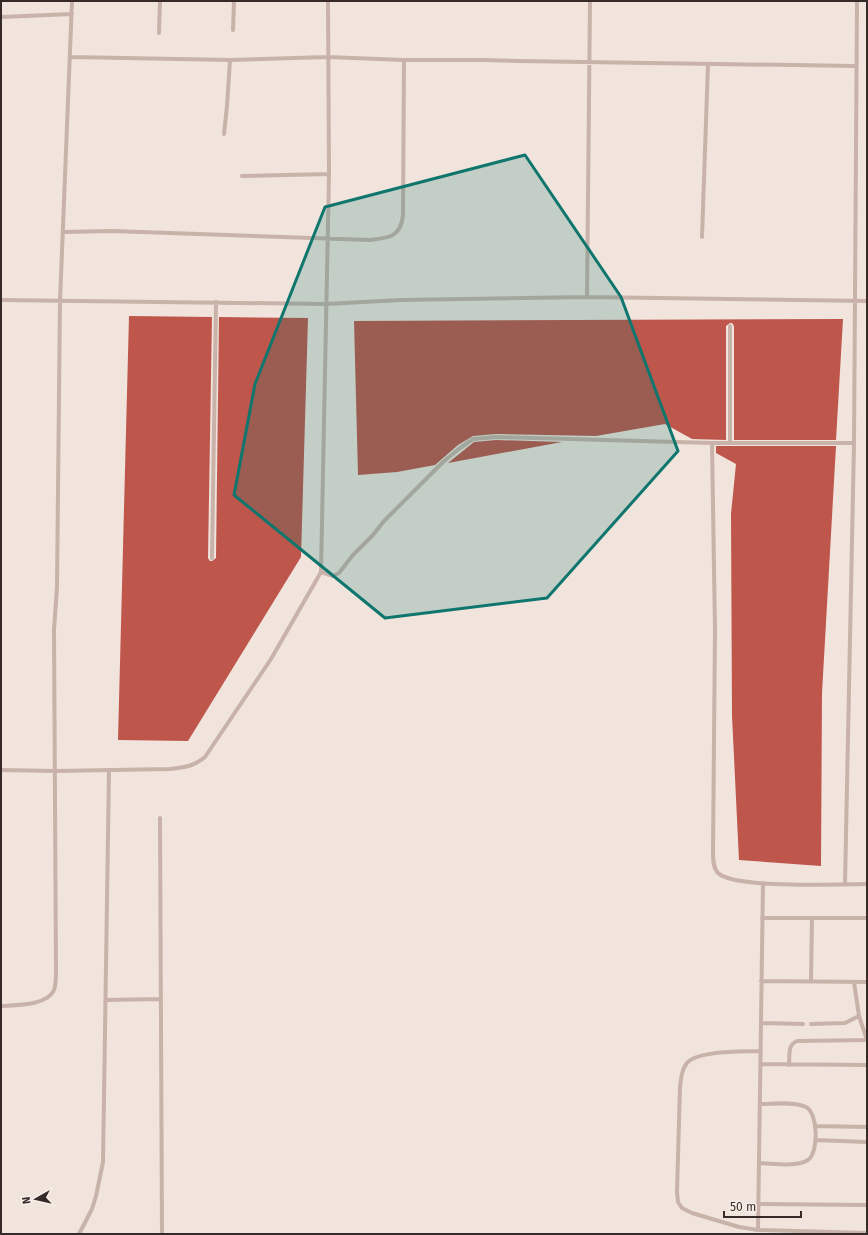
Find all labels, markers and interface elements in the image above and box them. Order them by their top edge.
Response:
north arrow [16,1179,56,1219]
scale bar [724,1193,801,1219]
text: N [20,1196,34,1205]
text: 50 m [730,1200,756,1214]

